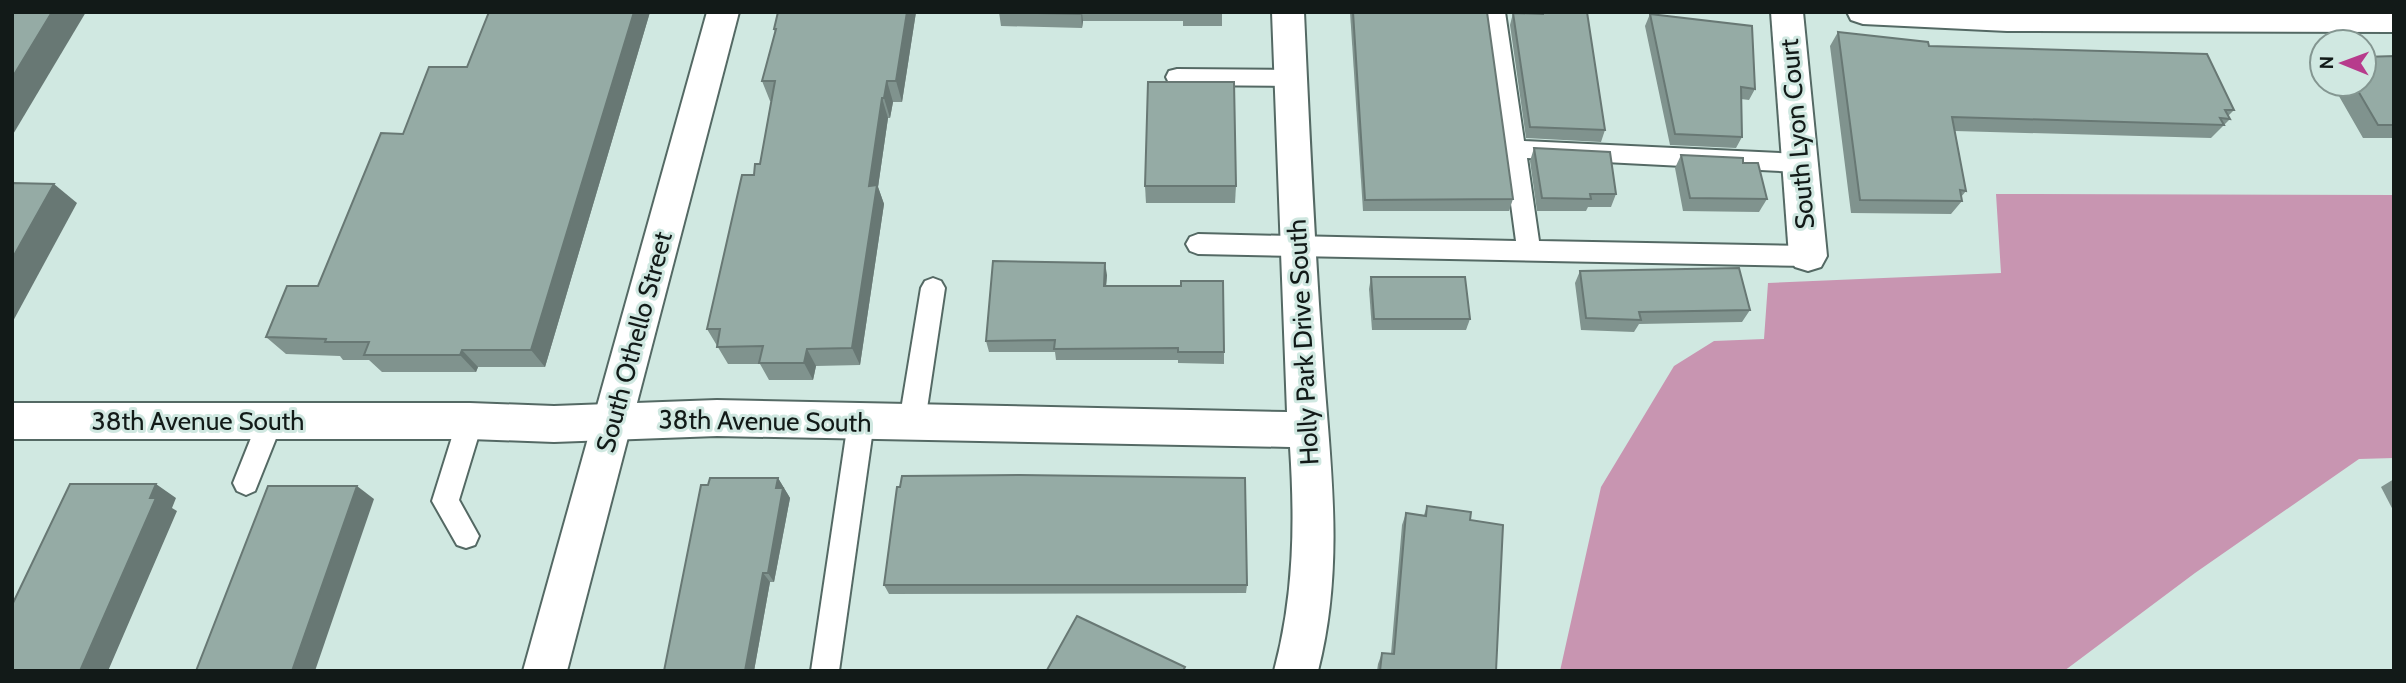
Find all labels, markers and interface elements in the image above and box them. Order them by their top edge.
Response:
north arrow [2308,28,2378,98]
street label: South Lyon Court [1773,37,1821,231]
text: N [2315,56,2338,70]
street label: Holly Park Drive South [1281,218,1325,466]
street label: South Othello Street [589,228,679,456]
street label: 38th Avenue South [658,403,872,439]
street label: 38th Avenue South [92,405,304,437]

